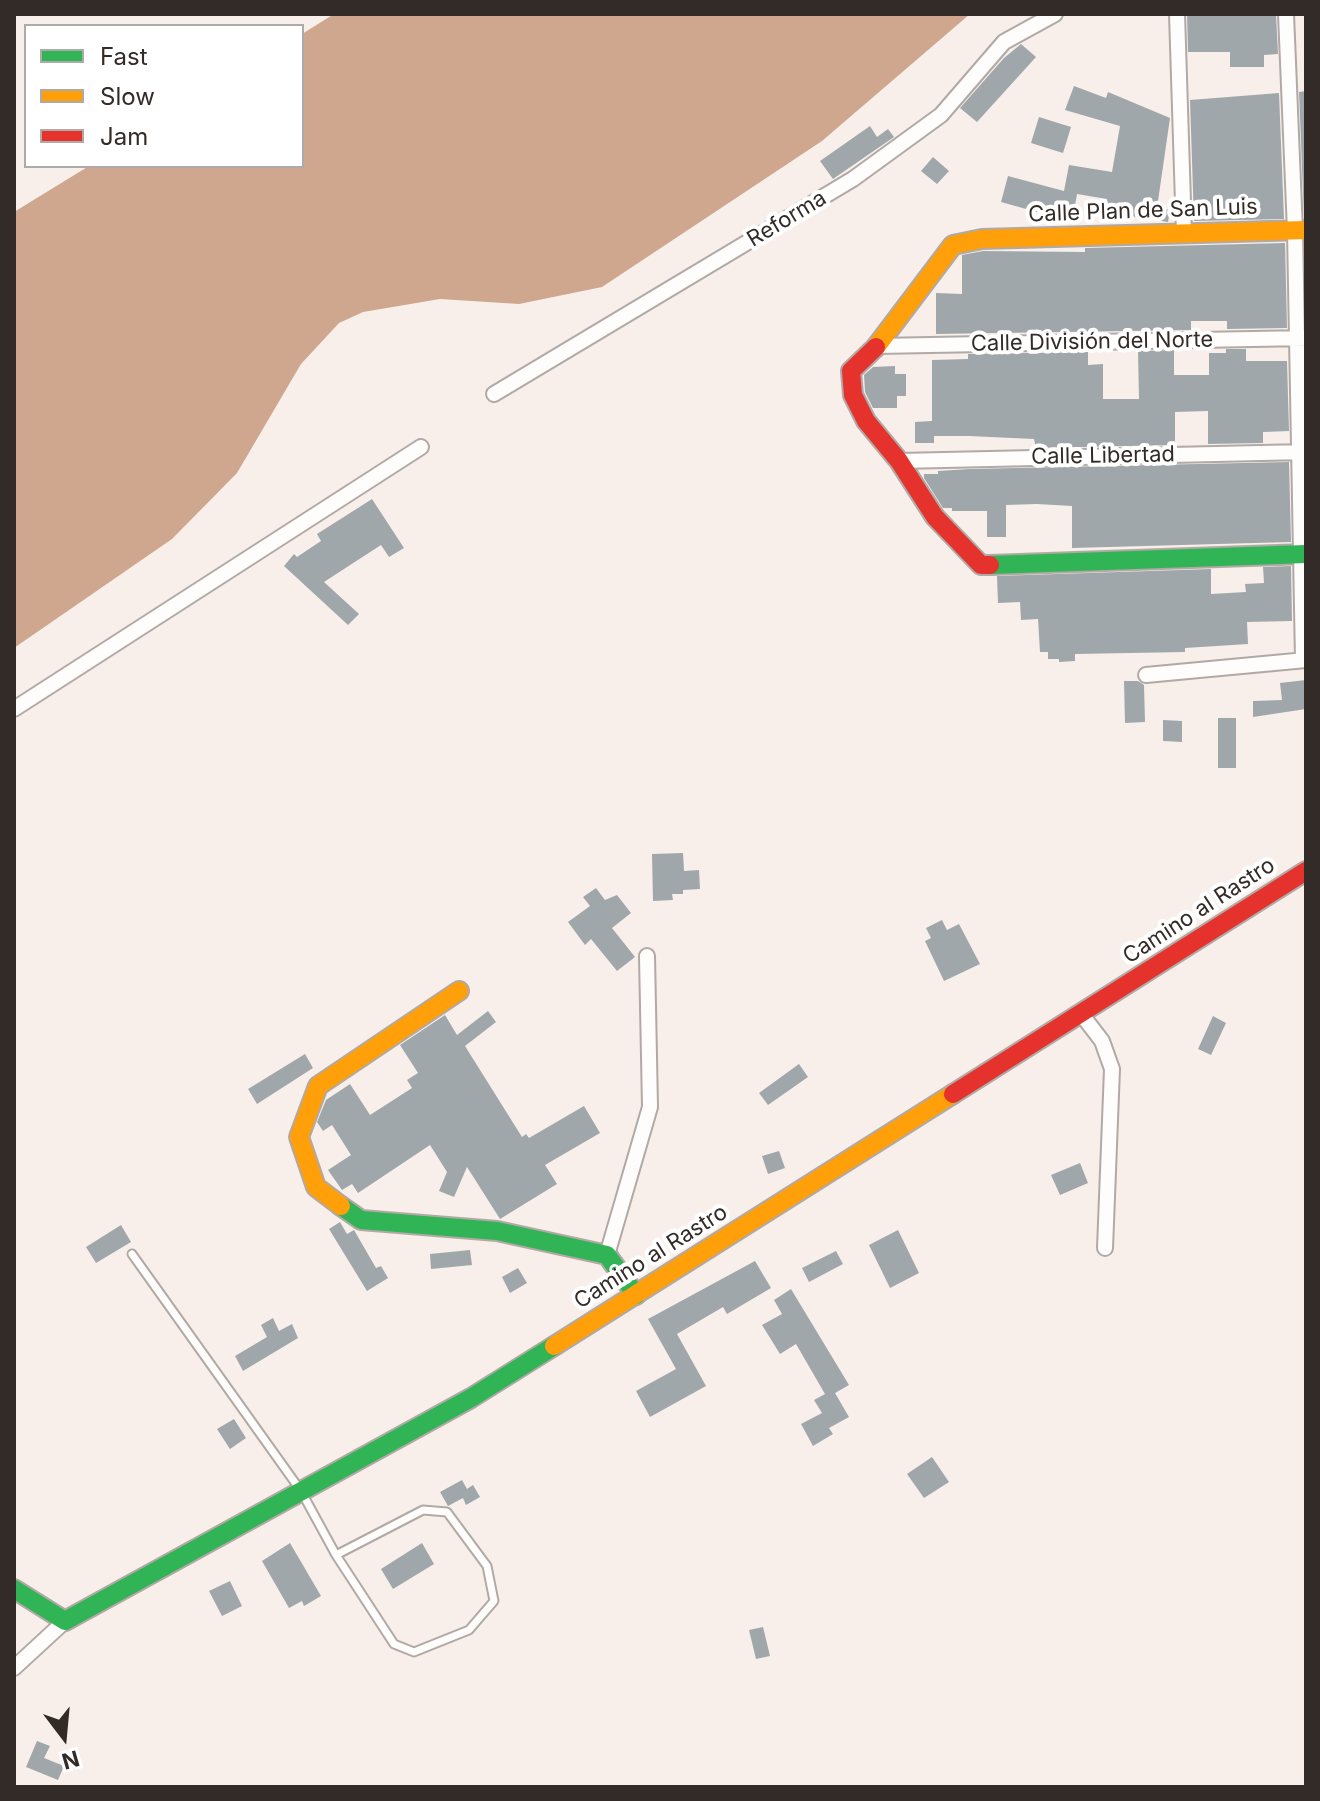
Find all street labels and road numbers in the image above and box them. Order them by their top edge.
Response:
street label: Reforma [743,185,831,253]
street label: Calle Plan de San Luis [1028,194,1258,228]
street label: Calle División del Norte [971,327,1213,357]
street label: Calle Libertad [1031,442,1175,470]
street label: Camino al Rastro [1118,852,1280,970]
street label: Camino al Rastro [570,1199,732,1315]

